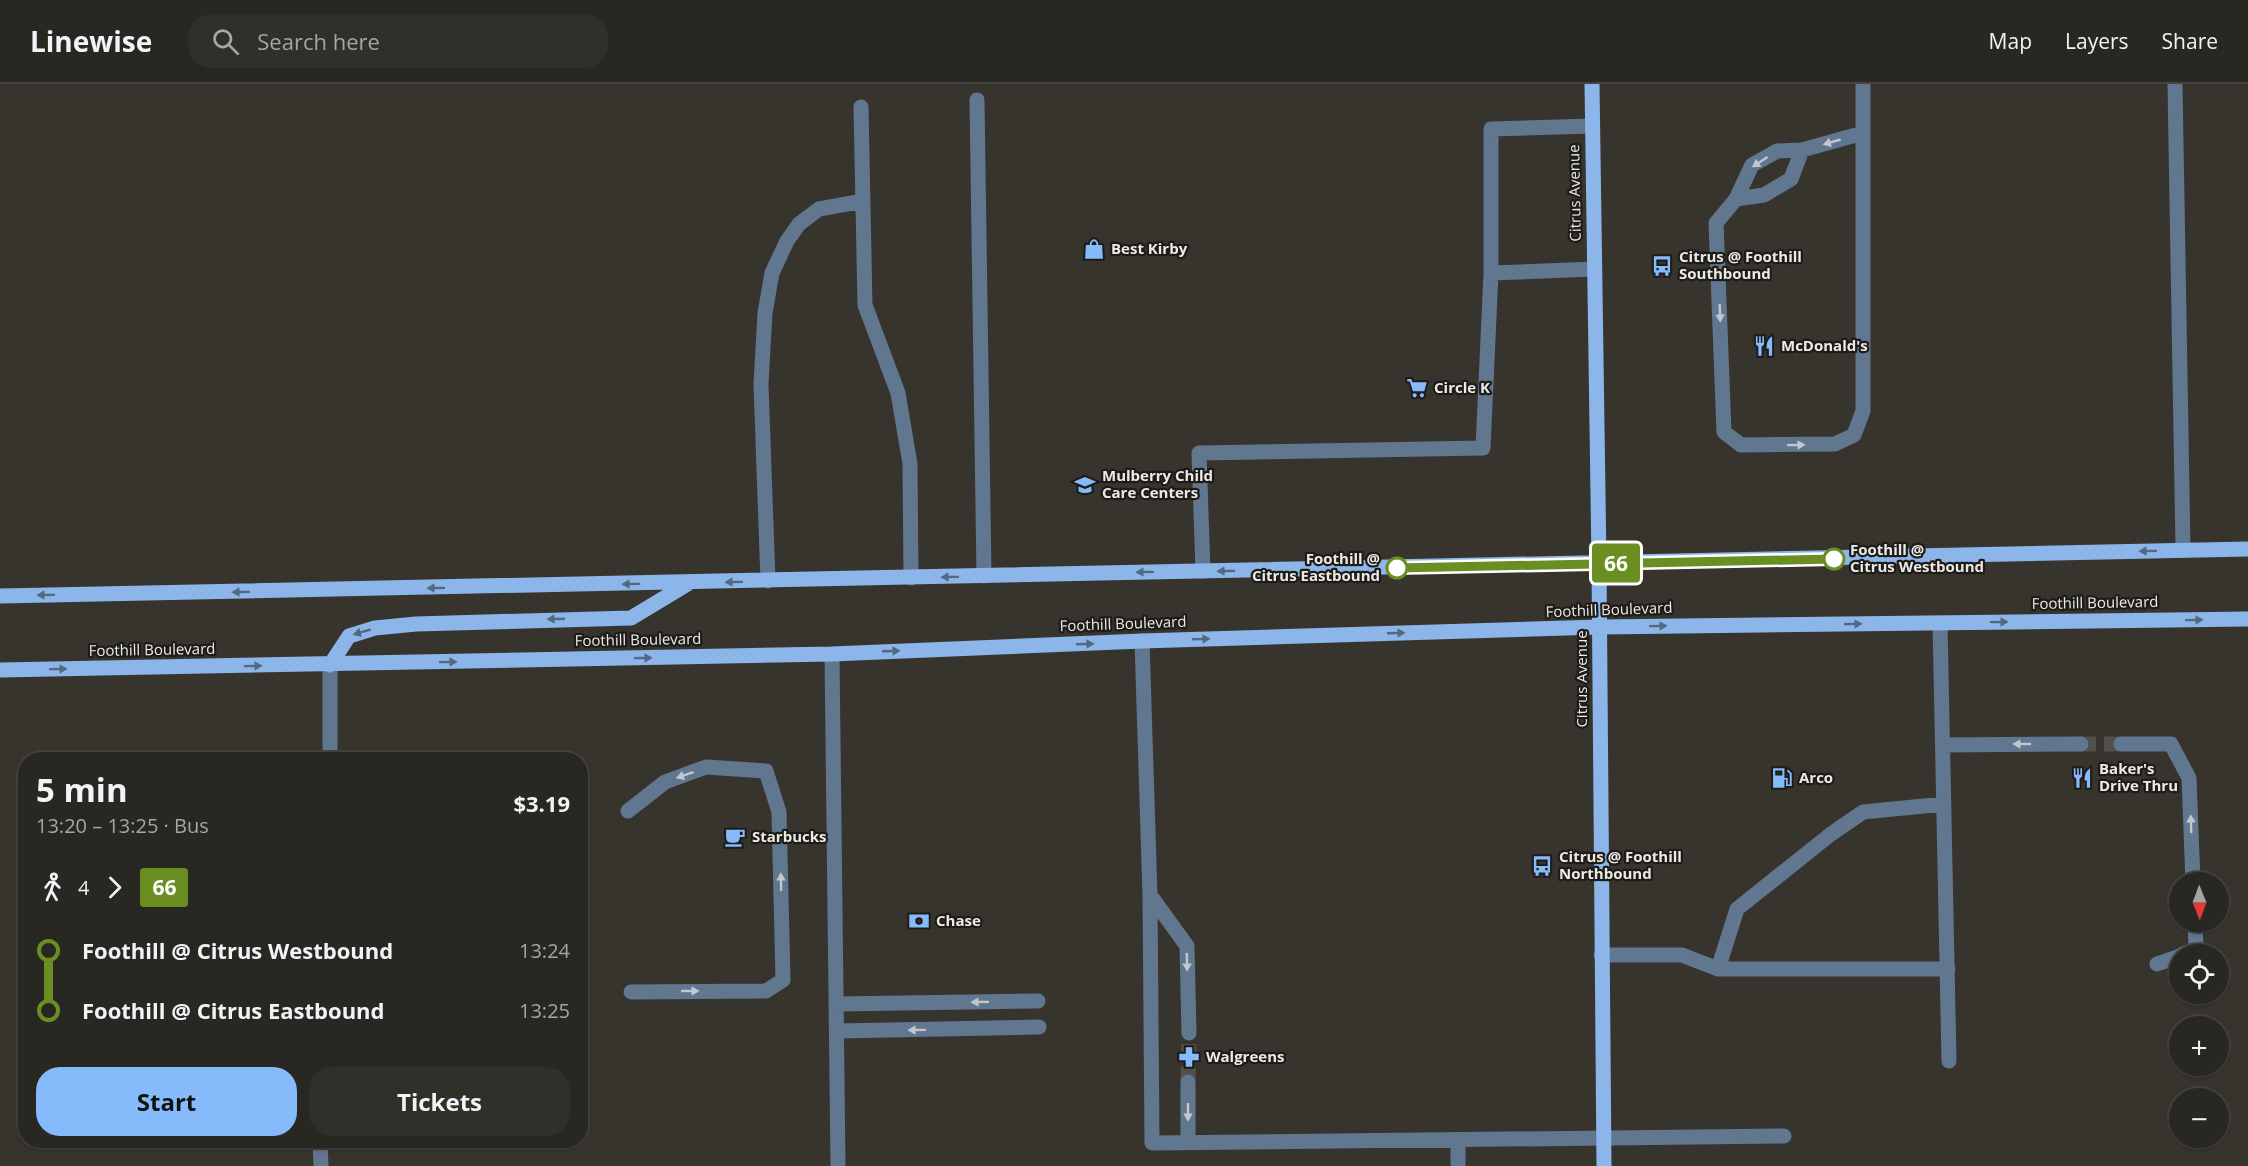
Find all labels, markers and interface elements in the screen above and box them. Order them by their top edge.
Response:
search box [188,14,608,68]
text: Linewise [30,22,152,60]
icon: search [209,25,242,58]
text: Search here [257,26,380,56]
text: Map [1989,27,2032,55]
text: Layers [2065,27,2129,55]
text: Share [2162,27,2218,55]
one-way arrow [1823,137,1841,147]
street label: Citrus Avenue [1563,144,1585,242]
one-way arrow [1751,156,1768,167]
shop icon: Best Kirby [1082,237,1106,261]
place label: Best Kirby [1111,238,1188,258]
place label: Citrus @ Foothill Southbound [1679,246,1802,283]
bus stop icon: Citrus @ Foothill Southbound [1650,254,1674,278]
one-way arrow [1715,303,1724,322]
restaurant icon: McDonald's [1752,334,1776,358]
place label: McDonald's [1781,335,1868,355]
supermarket icon: Circle K [1405,376,1429,400]
place label: Circle K [1434,377,1490,397]
one-way arrow [1786,440,1805,449]
place label: Mulberry Child Care Centers [1102,465,1213,502]
school or university icon: Mulberry Child Care Centers [1073,473,1097,497]
place label: Foothill @ Citrus Westbound [1850,539,1984,576]
line badge: 66 [1589,544,1643,582]
one-way arrow [2138,546,2157,556]
place label: Foothill @ Citrus Eastbound [1252,548,1380,585]
marker: Foothill @ Citrus Westbound [1823,548,1845,570]
text: 66 [1604,549,1628,577]
marker: Foothill @ Citrus Eastbound [1386,557,1408,579]
one-way arrow [1216,566,1235,575]
one-way arrow [1135,568,1154,577]
one-way arrow [940,572,959,582]
one-way arrow [724,577,743,586]
one-way arrow [621,579,640,589]
one-way arrow [426,583,445,593]
one-way arrow [231,587,250,596]
one-way arrow [36,591,55,600]
street label: Foothill Boulevard [2031,591,2159,613]
street label: Foothill Boulevard [1545,597,1673,621]
street label: Foothill Boulevard [1059,611,1187,635]
one-way arrow [547,614,566,624]
one-way arrow [2184,615,2203,625]
one-way arrow [1989,618,2008,627]
one-way arrow [1844,619,1863,629]
one-way arrow [1649,622,1668,631]
one-way arrow [353,628,371,637]
street label: Foothill Boulevard [574,628,702,650]
one-way arrow [1386,628,1405,638]
street label: Citrus Avenue [1571,630,1591,728]
one-way arrow [1191,635,1210,644]
street label: Foothill Boulevard [88,638,216,660]
one-way arrow [1076,639,1095,648]
one-way arrow [881,647,900,656]
one-way arrow [634,653,653,663]
one-way arrow [439,658,458,667]
one-way arrow [244,661,263,671]
one-way arrow [49,664,68,674]
one-way arrow [2013,739,2032,749]
place label: Baker's Drive Thru [2099,758,2178,795]
fuel station icon: Arco [1770,766,1794,790]
restaurant icon: Baker's Drive Thru [2070,766,2094,790]
text: 5 min [36,767,128,812]
place label: Arco [1799,767,1833,787]
one-way arrow [676,770,694,780]
text: $3.19 [513,788,570,818]
text: 13:20 – 13:25 · Bus [36,812,209,839]
one-way arrow [2186,814,2195,833]
cafe icon: Starbucks [723,825,747,849]
place label: Starbucks [752,826,826,846]
place label: Citrus @ Foothill Northbound [1559,846,1682,883]
bus stop icon: Citrus @ Foothill Northbound [1530,854,1554,878]
icon: walk [36,871,69,904]
icon: forward [98,871,131,904]
one-way arrow [776,872,786,891]
north arrow [2169,872,2229,932]
map controls [2169,872,2229,1148]
text: 66 [152,873,176,901]
text: 4 [78,874,89,901]
bank icon: Chase [907,909,931,933]
place label: Chase [936,910,981,930]
text: Foothill @ Citrus Westbound [82,935,393,965]
text: 13:24 [519,937,570,964]
button: locate [2169,944,2229,1004]
one-way arrow [1183,953,1192,972]
one-way arrow [680,987,699,996]
text: Foothill @ Citrus Eastbound [82,995,385,1025]
text: 13:25 [519,997,570,1024]
one-way arrow [970,997,989,1007]
button: + [2169,1016,2229,1076]
one-way arrow [908,1025,927,1034]
pharmacy icon: Walgreens [1177,1045,1201,1069]
place label: Walgreens [1206,1046,1284,1066]
button: Start [36,1067,297,1136]
button: Tickets [309,1067,570,1136]
button: − [2169,1088,2229,1148]
one-way arrow [1183,1103,1193,1122]

